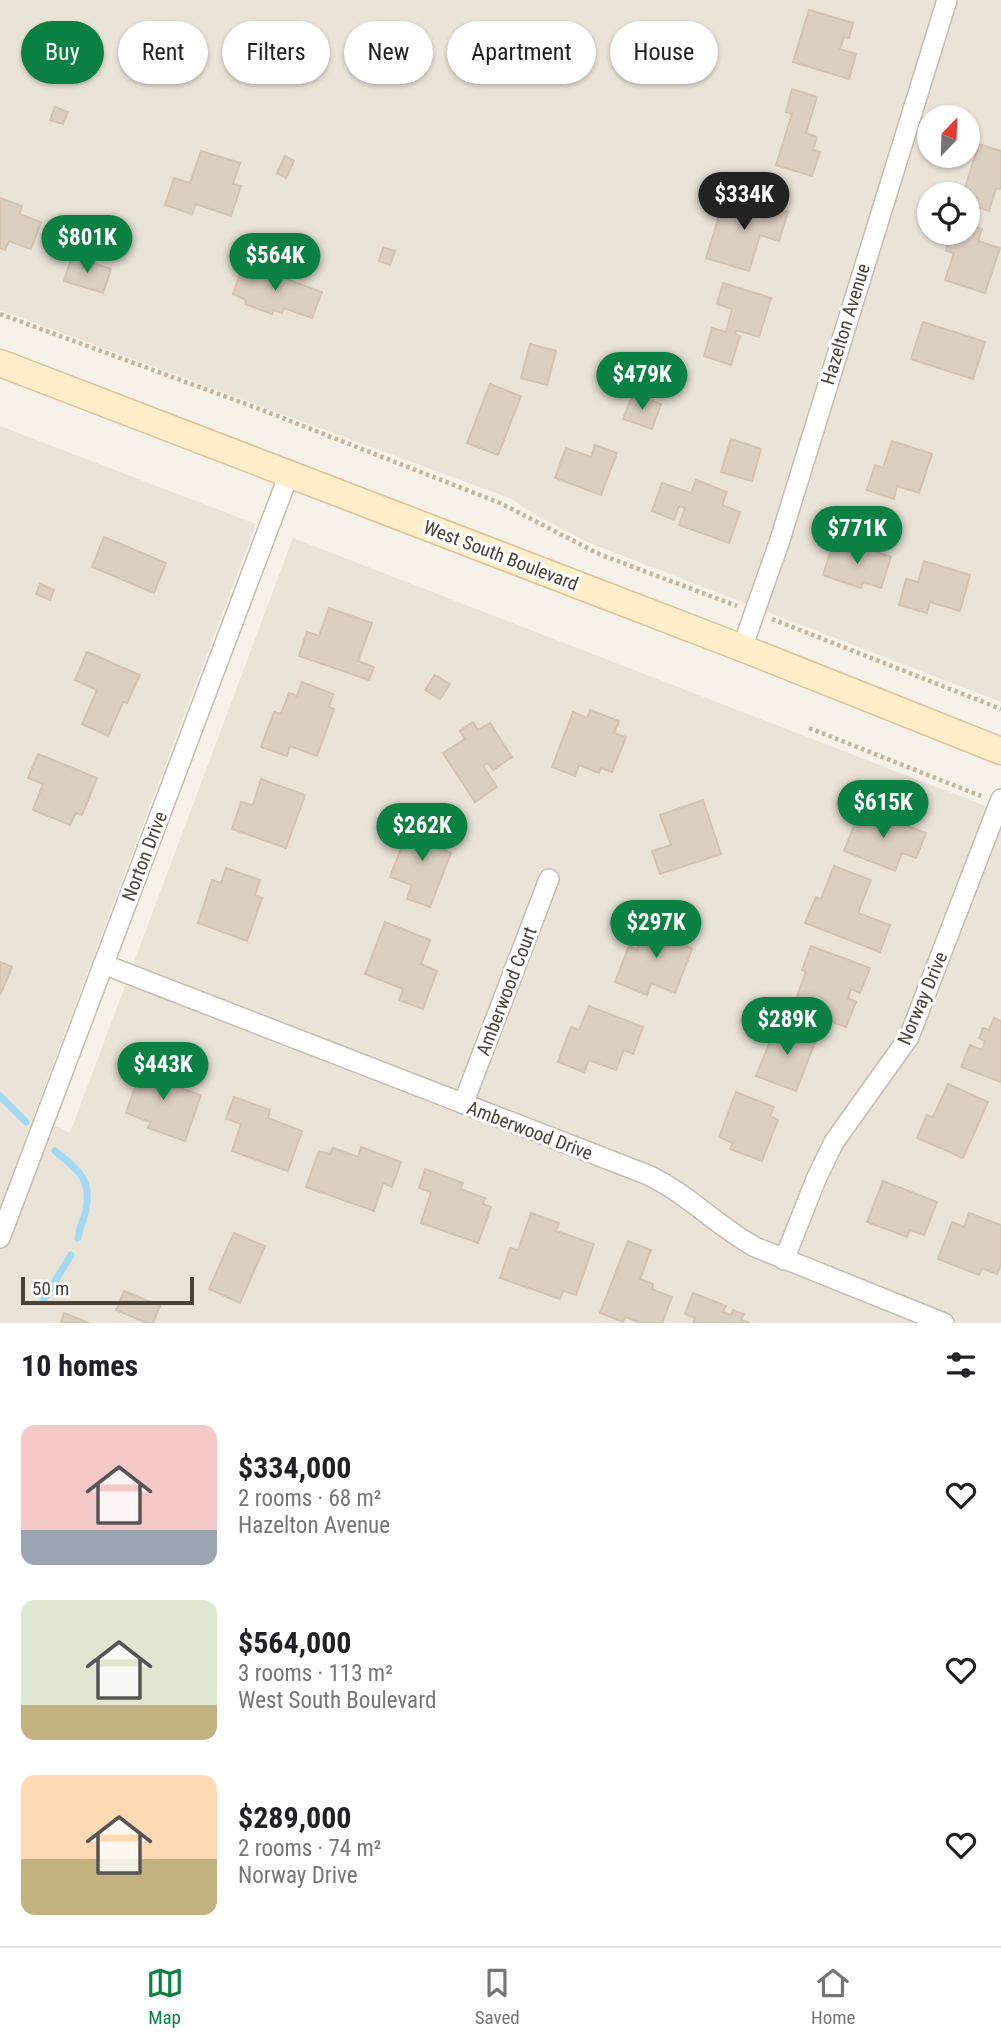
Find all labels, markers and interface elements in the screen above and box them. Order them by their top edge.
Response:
chip: Buy [21,21,104,84]
chip: Rent [118,21,208,84]
chip: Filters [222,21,330,84]
chip: New [344,21,433,84]
chip: Apartment [447,21,596,84]
chip: House [610,21,718,84]
north arrow [917,105,980,168]
map controls [917,105,980,245]
pin: $334K [695,173,793,232]
text: $334K [714,181,774,208]
button: locate [917,182,980,245]
pin: $801K [38,216,136,275]
text: $801K [57,224,117,251]
pin: $564K [226,233,324,293]
text: $564K [245,242,305,269]
street label: Hazelton Avenue [816,261,875,388]
pin: $479K [593,352,691,412]
text: $479K [612,361,672,388]
pin: $771K [808,506,906,566]
street label: West South Boulevard [420,515,581,596]
text: $771K [827,515,887,542]
pin: $615K [834,780,932,840]
text: $615K [853,789,913,816]
pin: $262K [373,804,471,863]
street label: Norton Drive [117,808,172,904]
text: $262K [392,812,452,839]
pin: $297K [607,900,705,960]
text: $297K [626,909,686,936]
street label: Amberwood Court [471,924,542,1059]
street label: Norway Drive [893,948,952,1048]
pin: $289K [738,998,836,1057]
text: $289K [757,1006,817,1033]
pin: $443K [114,1042,212,1102]
text: $443K [133,1051,193,1078]
street label: Amberwood Drive [464,1096,596,1165]
scale bar [21,1274,194,1306]
text: 50 m [32,1277,69,1300]
icon: filters [942,1346,980,1384]
text: 10 homes [21,1348,138,1383]
text: $334,000 [238,1450,351,1485]
icon: home [77,1453,161,1537]
icon: heart [942,1476,980,1514]
text: 2 rooms · 68 m² [238,1485,381,1512]
text: Hazelton Avenue [238,1512,390,1539]
text: $564,000 [238,1625,351,1660]
icon: home [77,1628,161,1712]
icon: heart [942,1651,980,1689]
text: 3 rooms · 113 m² [238,1660,393,1687]
text: West South Boulevard [238,1687,436,1714]
text: $289,000 [238,1800,351,1835]
icon: home [77,1803,161,1887]
icon: heart [942,1826,980,1864]
text: 2 rooms · 74 m² [238,1835,381,1862]
text: Norway Drive [238,1862,358,1889]
tab: Map [146,1964,184,2029]
tab: Saved [475,1964,520,2029]
tab: Home [811,1964,855,2029]

